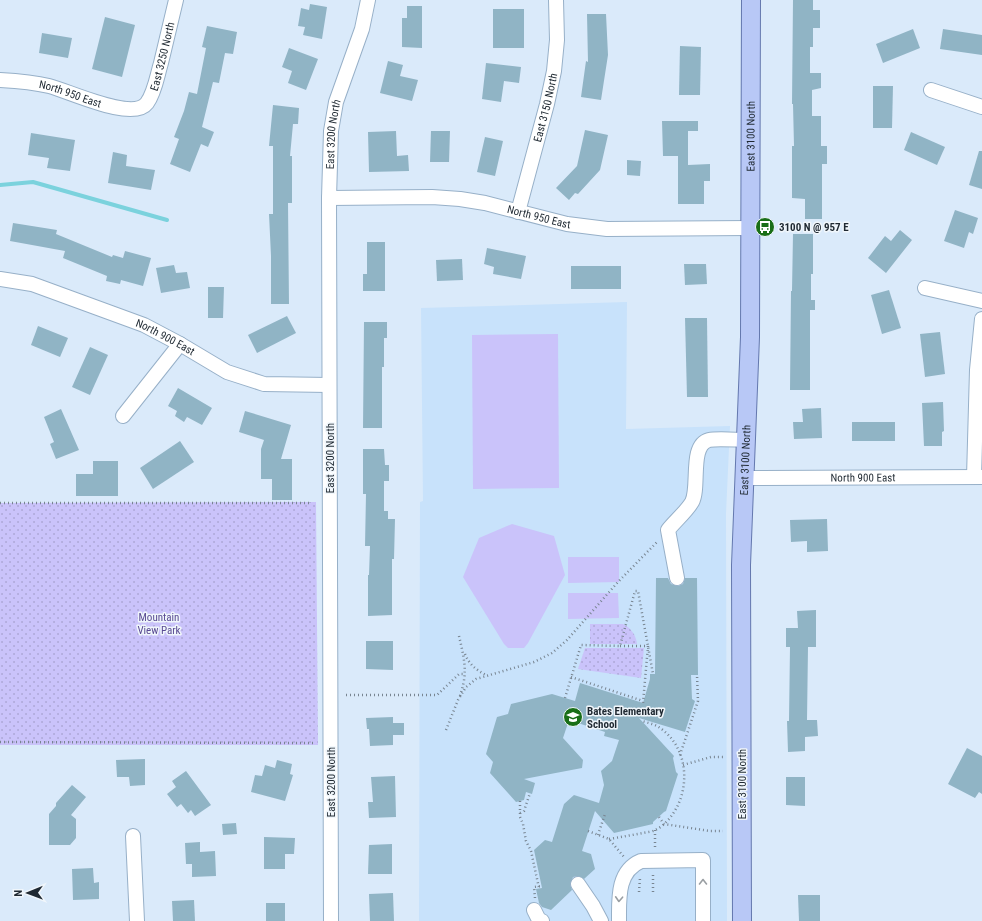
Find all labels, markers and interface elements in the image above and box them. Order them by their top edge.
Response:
street label: East 3250 North [148,21,178,93]
street label: East 3150 North [531,72,560,144]
street label: North 950 East [38,78,103,110]
street label: East 3200 North [324,97,344,169]
street label: East 3100 North [744,101,758,171]
street label: North 950 East [506,203,571,231]
bus stop icon: 3100 N @ 957 E [754,216,776,238]
place label: 3100 N @ 957 E [779,221,849,234]
street label: North 900 East [134,317,197,358]
street label: East 3200 North [324,423,337,493]
street label: East 3100 North [738,425,754,496]
street label: North 900 East [830,471,896,485]
park label: Mountain View Park [137,611,181,637]
place label: Bates Elementary School [587,705,664,731]
school or university icon: Bates Elementary School [562,706,584,728]
street label: East 3200 North [325,747,338,817]
street label: East 3100 North [736,749,749,819]
north arrow [8,873,48,913]
one-way arrow [699,879,707,885]
text: N [12,889,25,897]
one-way arrow [615,896,624,902]

